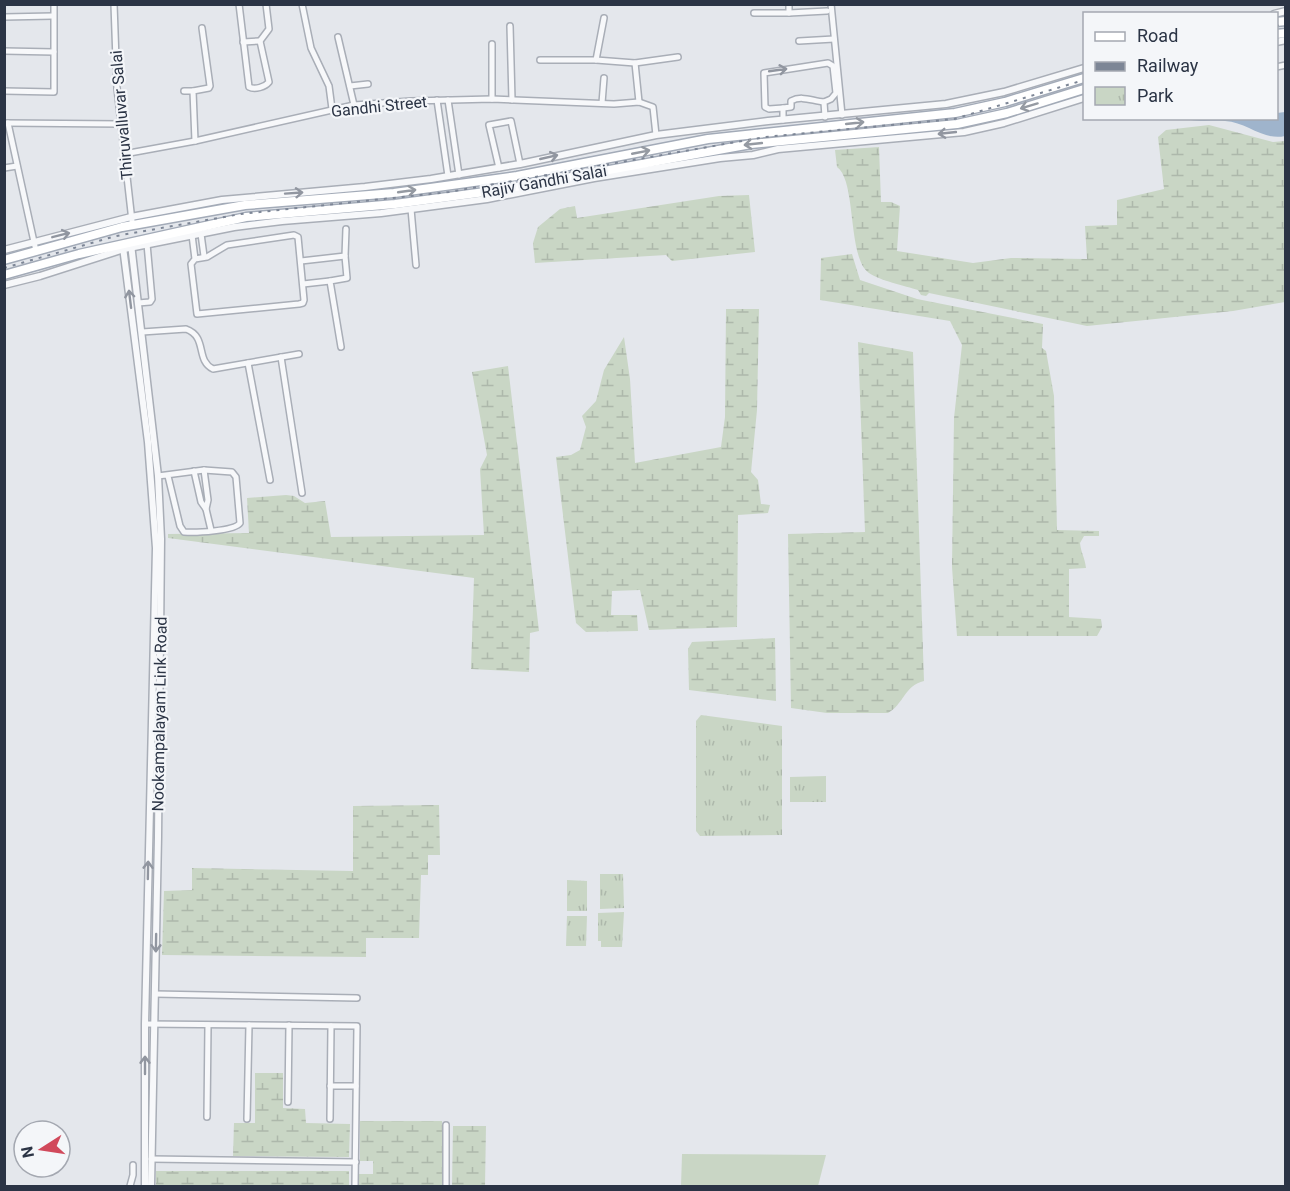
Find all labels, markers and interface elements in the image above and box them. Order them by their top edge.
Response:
legend [1083,12,1278,120]
text: Road [1137,25,1178,46]
street label: Thiruvalluvar Salai [106,49,137,180]
text: Railway [1137,55,1199,76]
one-way arrow [768,64,788,75]
text: Park [1137,85,1174,106]
street label: Gandhi Street [330,92,428,121]
one-way arrow [1020,101,1039,112]
one-way arrow [844,117,864,128]
one-way arrow [937,128,957,139]
one-way arrow [743,139,763,150]
one-way arrow [631,146,650,157]
one-way arrow [539,150,558,162]
street label: Rajiv Gandhi Salai [480,161,608,202]
one-way arrow [397,185,417,196]
one-way arrow [283,187,303,198]
one-way arrow [51,229,70,241]
one-way arrow [124,289,135,309]
street label: Nookampalayam Link Road [148,616,171,812]
one-way arrow [143,861,154,881]
one-way arrow [150,932,162,952]
one-way arrow [139,1056,151,1076]
north arrow [12,1119,72,1179]
text: N [17,1145,38,1160]

